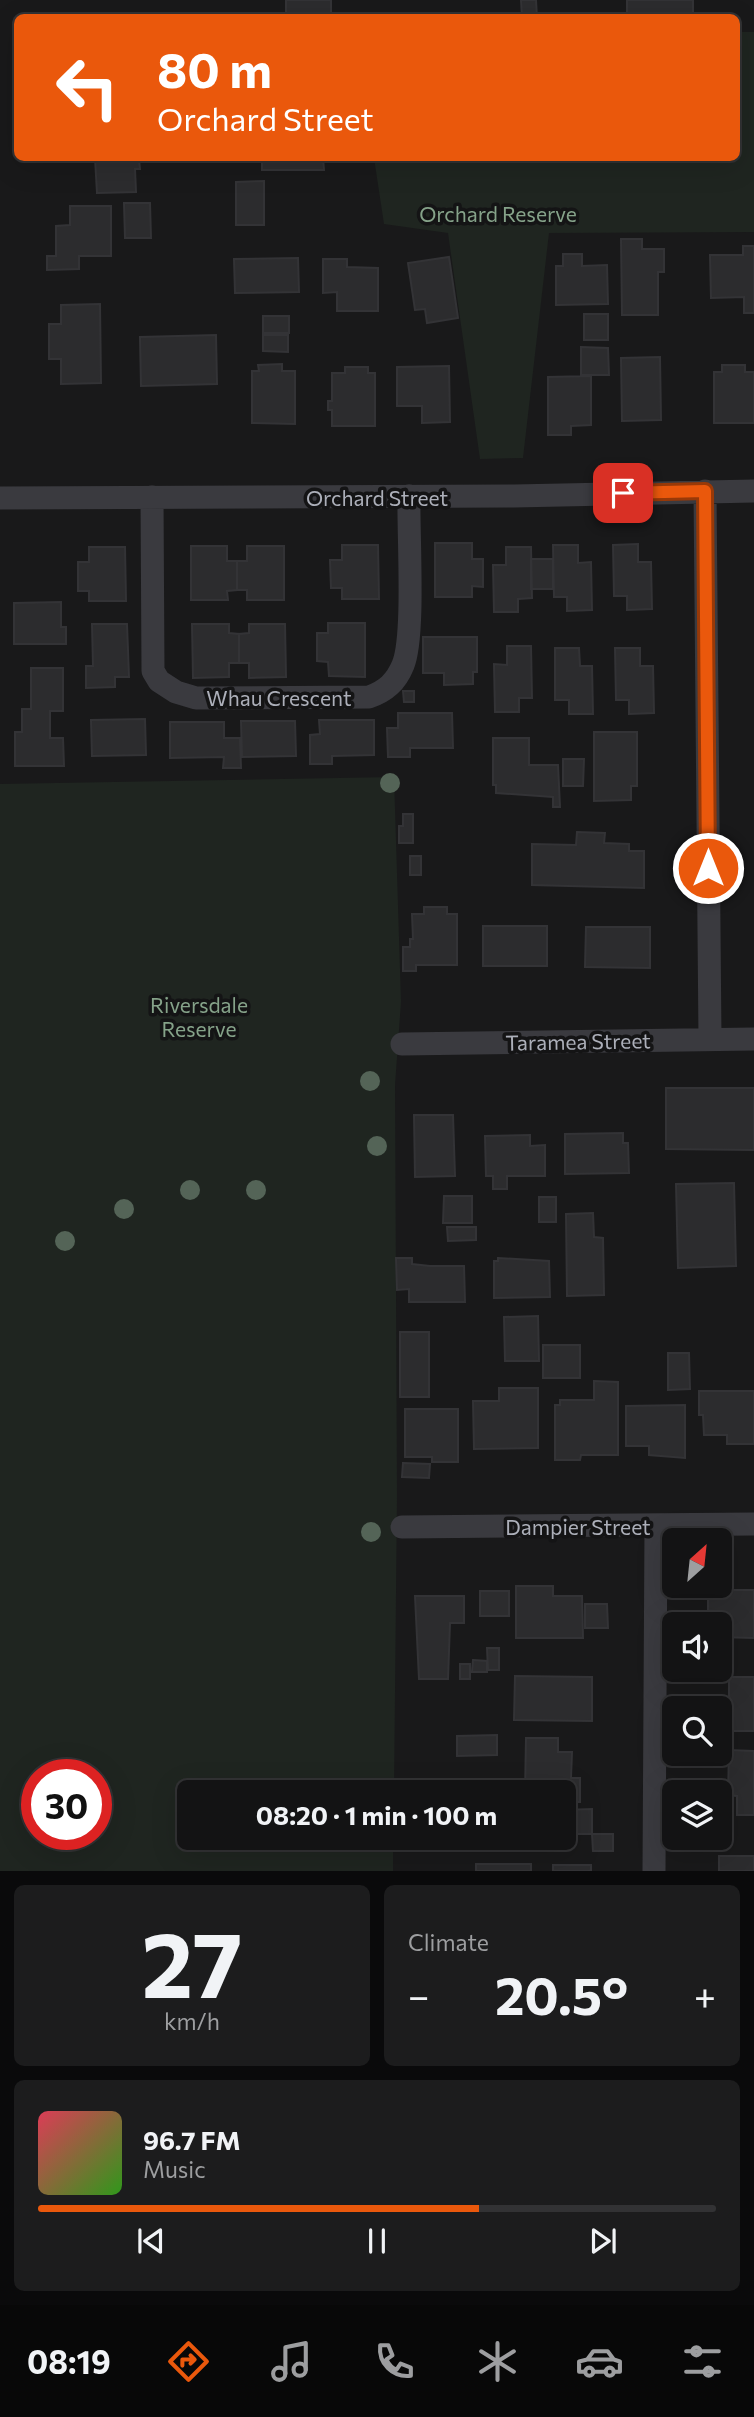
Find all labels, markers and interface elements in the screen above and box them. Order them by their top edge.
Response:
text: 80 m [157,38,272,98]
icon: left [42,42,133,133]
text: Orchard Street [157,98,374,138]
park label: Orchard Reserve [419,201,577,226]
pin [593,463,653,523]
icon: arrive [604,474,642,512]
street label: Orchard Street [306,485,448,510]
street label: Whau Crescent [206,685,352,710]
position arrow [671,831,745,905]
park label: Riversdale Reserve [150,992,248,1041]
street label: Taramea Street [505,1027,651,1055]
street label: Dampier Street [505,1514,651,1539]
north arrow [662,1528,732,1598]
map controls [662,1528,732,1850]
button: sound [662,1612,732,1682]
button: search [662,1696,732,1766]
speed limit sign: 30 [21,1759,112,1850]
button: layers [662,1780,732,1850]
text: 08:20 · 1 min · 100 m [256,1799,497,1830]
text: 27 [141,1905,243,2017]
text: Climate [408,1928,489,1956]
text: 20.5° [495,1962,628,2026]
text: − [408,1971,430,2018]
text: + [694,1971,716,2018]
text: km/h [164,2007,220,2035]
text: 96.7 FM [143,2124,241,2155]
text: Music [143,2155,206,2183]
icon: previous [132,2222,170,2260]
icon: pause [358,2222,396,2260]
icon: next [584,2222,622,2260]
icon: directions [164,2337,213,2386]
icon: music [267,2337,316,2386]
icon: phone [370,2337,419,2386]
icon: climate [473,2337,522,2386]
icon: car [575,2337,624,2386]
icon: filters [678,2337,727,2386]
text: 08:19 [27,2341,111,2381]

